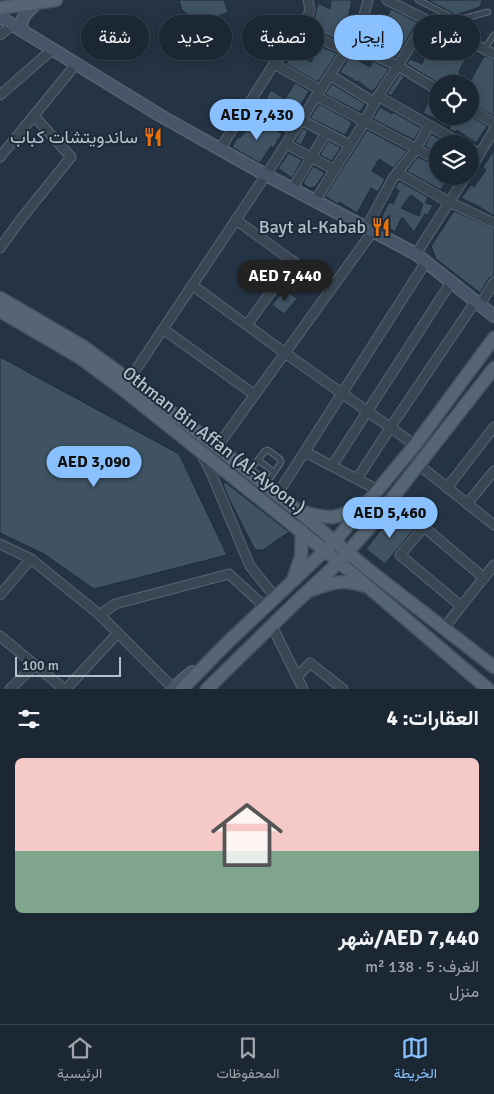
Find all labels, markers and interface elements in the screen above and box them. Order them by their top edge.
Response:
chip: شقة [81,15,149,60]
chip: جديد [159,15,232,60]
chip: تصفية [242,15,324,60]
chip: إيجار [334,15,403,60]
chip: شراء [413,15,480,60]
map controls [429,75,479,185]
button: locate [429,75,479,125]
pin: AED 7,430 [200,98,314,141]
text: AED 7,430 [221,105,293,125]
place label: ساندويتشات كباب [10,126,138,148]
restaurant icon: ساندويتشات كباب [142,126,164,148]
button: layers [429,135,479,185]
place label: Bayt al-Kabab [259,216,366,238]
restaurant icon: Bayt al-Kabab [370,216,392,238]
pin: AED 7,440 [228,260,342,302]
text: AED 7,440 [249,266,321,286]
street label: Othman Bin Affan (Al-Ayoon.) [118,362,310,518]
pin: AED 3,090 [37,446,151,488]
text: AED 3,090 [58,452,130,472]
pin: AED 5,460 [333,496,447,539]
text: AED 5,460 [354,503,426,523]
scale bar [15,654,121,677]
text: 100 m [22,657,59,674]
icon: filters [15,705,43,733]
text: العقارات: 4 [386,705,479,731]
icon: home [202,790,292,880]
text: AED 7,440/شهر [338,925,479,951]
text: الغرف: 5 · 138 m² [365,957,479,977]
text: منزل [449,982,479,1002]
tab: الرئيسية [57,1034,102,1086]
tab: المحفوظات [216,1034,280,1086]
tab: الخريطة [394,1034,437,1086]

